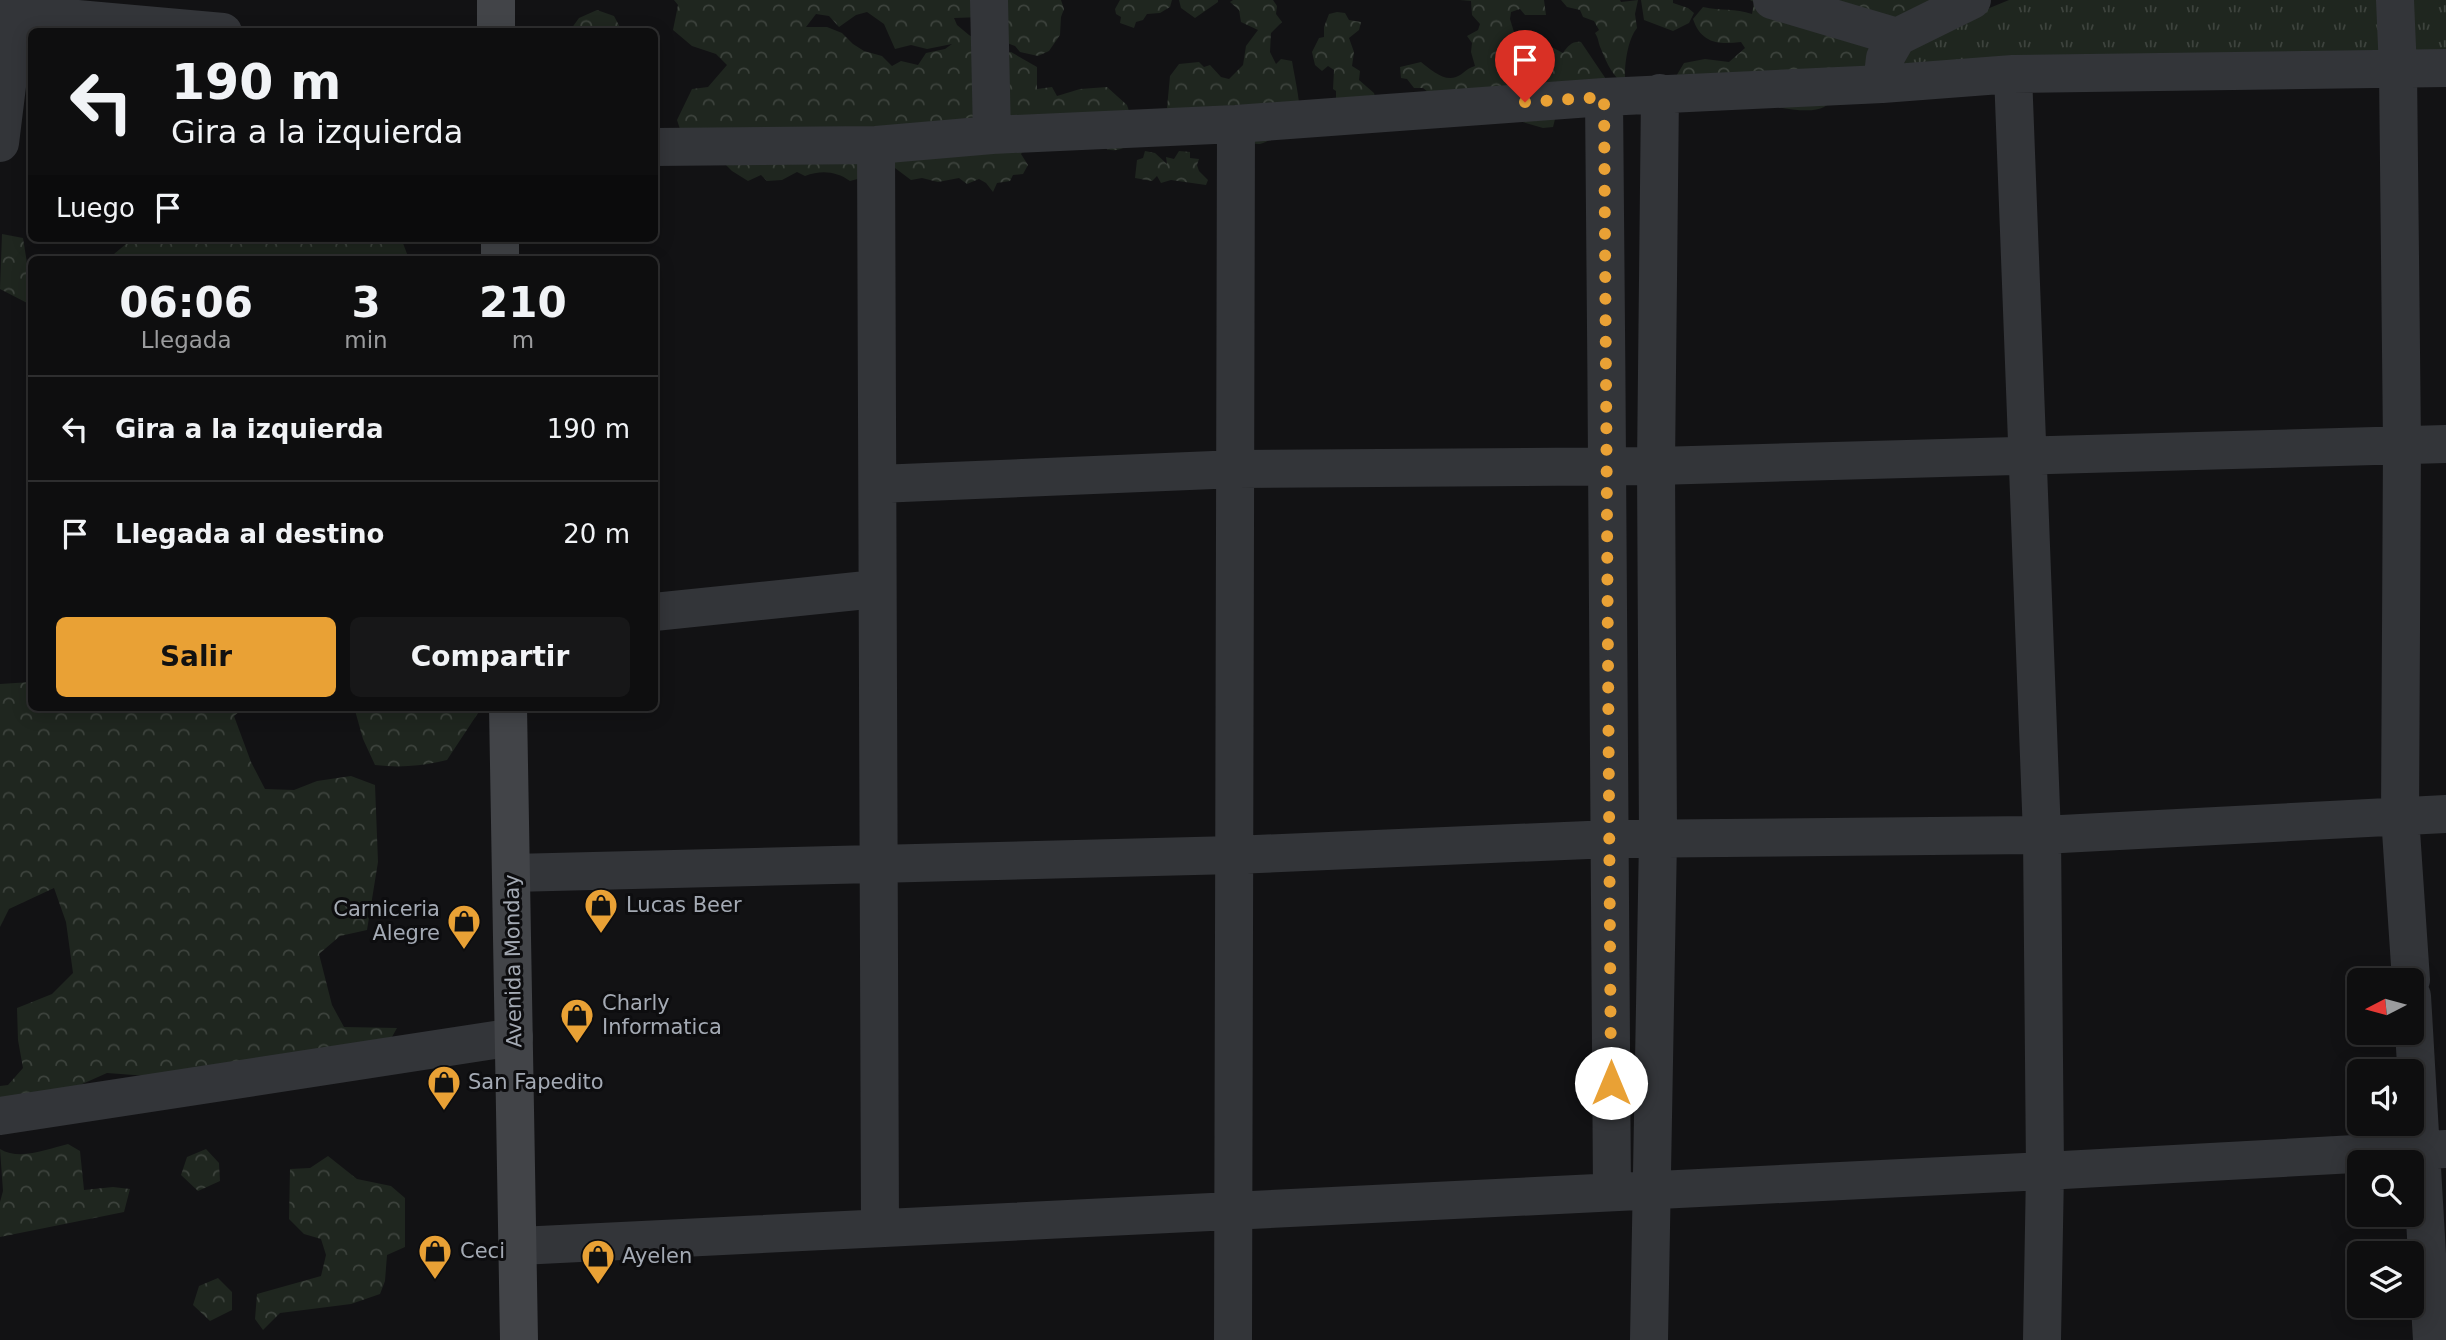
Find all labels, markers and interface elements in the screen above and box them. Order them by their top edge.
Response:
pin [1495,30,1555,102]
icon: arrive [1506,41,1544,79]
text: 190 m [171,54,341,111]
icon: left [56,56,147,147]
text: Gira a la izquierda [171,113,463,151]
icon: arrive [149,189,187,227]
text: Luego [56,193,135,223]
text: 06:06 [119,278,253,327]
text: 3 [351,278,381,327]
text: 210 [479,278,567,327]
text: Llegada [141,327,232,353]
text: min [344,327,388,353]
text: m [512,327,534,353]
icon: left [56,410,94,448]
text: Gira a la izquierda [115,414,383,444]
text: 190 m [547,414,630,444]
icon: arrive [56,515,94,553]
text: Llegada al destino [115,519,384,549]
text: 20 m [563,519,630,549]
button: Salir [56,617,336,697]
button: Compartir [350,617,630,697]
street label: Avenida Monday [499,874,527,1048]
shop icon: Lucas Beer [582,886,620,935]
place label: Lucas Beer [626,893,742,917]
place label: Carniceria Alegre [333,897,440,945]
shop icon: Carniceria Alegre [445,902,483,951]
north arrow [2347,968,2424,1045]
map controls [2347,968,2424,1318]
place label: Charly Informatica [602,991,722,1039]
shop icon: Charly Informatica [558,996,596,1045]
position arrow [1574,1046,1648,1120]
button: sound [2347,1059,2424,1136]
shop icon: San Fapedito [425,1063,463,1112]
place label: San Fapedito [468,1070,604,1094]
button: search [2347,1150,2424,1227]
shop icon: Ceci [416,1232,454,1281]
shop icon: Ayelen [579,1237,617,1286]
place label: Ceci [460,1239,505,1263]
button: layers [2347,1241,2424,1318]
place label: Ayelen [622,1244,692,1268]

